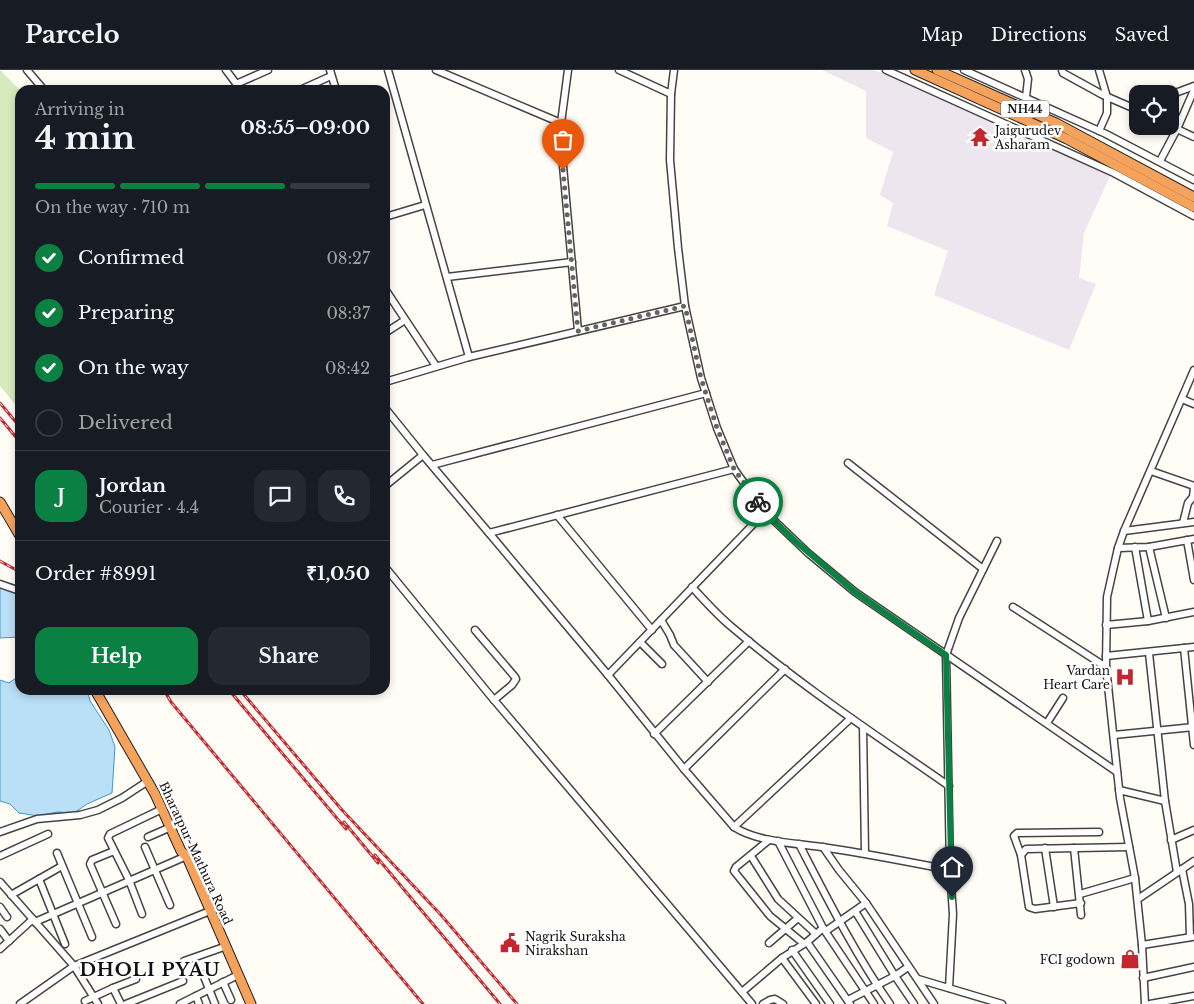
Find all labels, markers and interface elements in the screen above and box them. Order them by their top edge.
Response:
text: Parcelo [25,20,120,49]
text: Map [921,24,963,46]
text: Directions [991,24,1087,46]
text: Saved [1115,24,1169,46]
map controls [1129,85,1179,135]
button: locate [1129,85,1179,135]
text: Arriving in [35,99,125,119]
road number: NH44 [1001,100,1049,118]
text: 08:55–09:00 [240,116,370,139]
text: 4 min [35,118,135,158]
pin [542,119,584,170]
place label: Jaigurudev Asharam [993,123,1062,152]
icon: bag [549,126,577,154]
temple icon: Jaigurudev Asharam [969,126,991,148]
text: On the way · 710 m [35,197,190,217]
icon: check [35,244,63,272]
text: Confirmed [78,246,184,269]
text: 08:27 [326,248,370,268]
icon: check [35,299,63,327]
text: Preparing [78,301,174,324]
text: 08:37 [326,303,370,323]
icon: check [35,354,63,382]
text: On the way [78,356,189,379]
text: 08:42 [325,358,370,378]
text: Delivered [78,411,173,434]
button: chat [254,470,306,522]
button: phone [318,470,370,522]
text: Jordan [99,474,166,497]
courier [733,477,783,527]
text: J [57,484,65,507]
icon: bike [744,488,772,516]
text: Courier · 4.4 [99,497,199,517]
text: Order #8991 [35,562,157,585]
text: ₹1,050 [306,562,370,585]
button: Help [35,627,198,685]
button: Share [208,627,370,685]
place label: Vardan Heart Care [1043,663,1110,692]
hospital icon: Vardan Heart Care [1114,666,1136,688]
street label: Bharatpur-Mathura Road [156,779,236,927]
pin [931,846,973,897]
icon: home [938,853,966,881]
place label: Nagrik Suraksha Nirakshan [525,929,626,958]
public building icon: Nagrik Suraksha Nirakshan [499,932,521,954]
shop icon: FCI godown [1119,948,1141,970]
place label: FCI godown [1040,952,1115,967]
district label: DHOLI PYAU [80,959,220,981]

